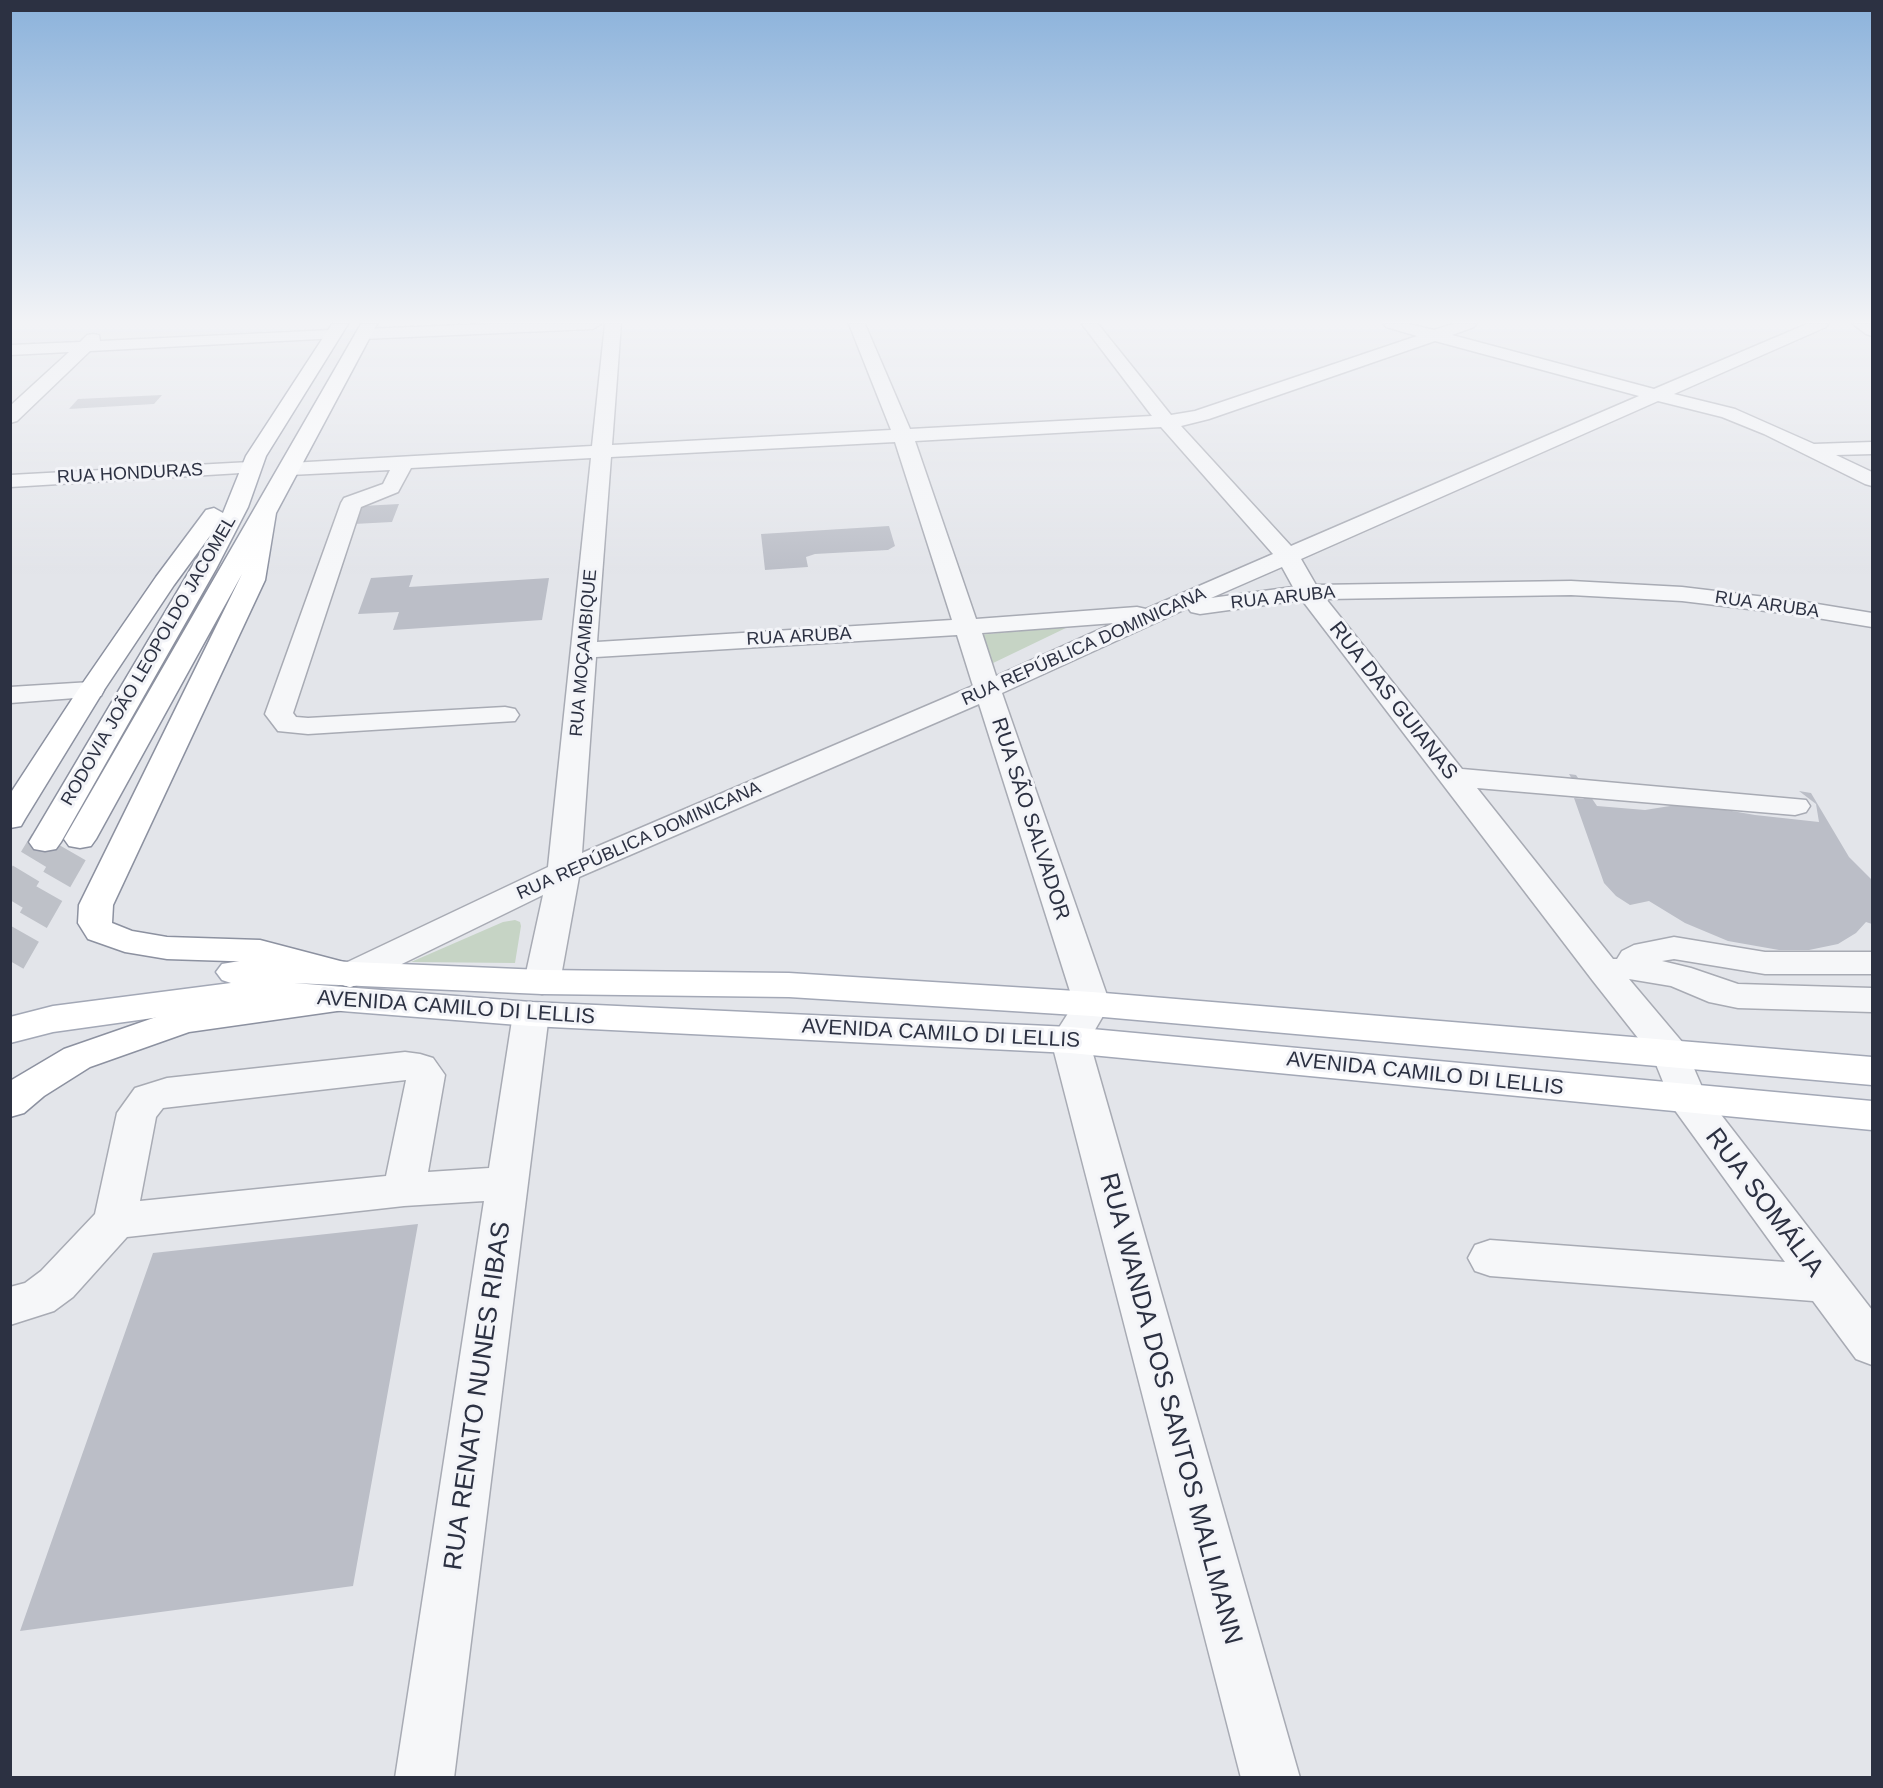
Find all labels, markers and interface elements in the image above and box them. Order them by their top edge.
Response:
street label: RUA HONDURAS [57,459,203,489]
street label: RODOVIA JOÃO LEOPOLDO JACOMEL [57,512,241,810]
street label: RUA MOÇAMBIQUE [566,568,602,738]
street label: RUA ARUBA [1230,582,1336,614]
street label: RUA REPÚBLICA DOMINICANA [959,583,1209,711]
street label: RUA ARUBA [1713,587,1821,623]
street label: RUA DAS GUIANAS [1323,617,1463,785]
street label: RUA ARUBA [746,623,852,651]
street label: RUA SÃO SALVADOR [985,714,1075,924]
street label: RUA REPÚBLICA DOMINICANA [514,777,764,905]
street label: AVENIDA CAMILO DI LELLIS [316,986,596,1030]
street label: AVENIDA CAMILO DI LELLIS [801,1014,1081,1054]
street label: AVENIDA CAMILO DI LELLIS [1285,1047,1565,1101]
street label: RUA SOMÁLIA [1698,1123,1830,1283]
street label: RUA WANDA DOS SANTOS MALLMANN [1092,1170,1248,1648]
street label: RUA RENATO NUNES RIBAS [438,1220,518,1572]

